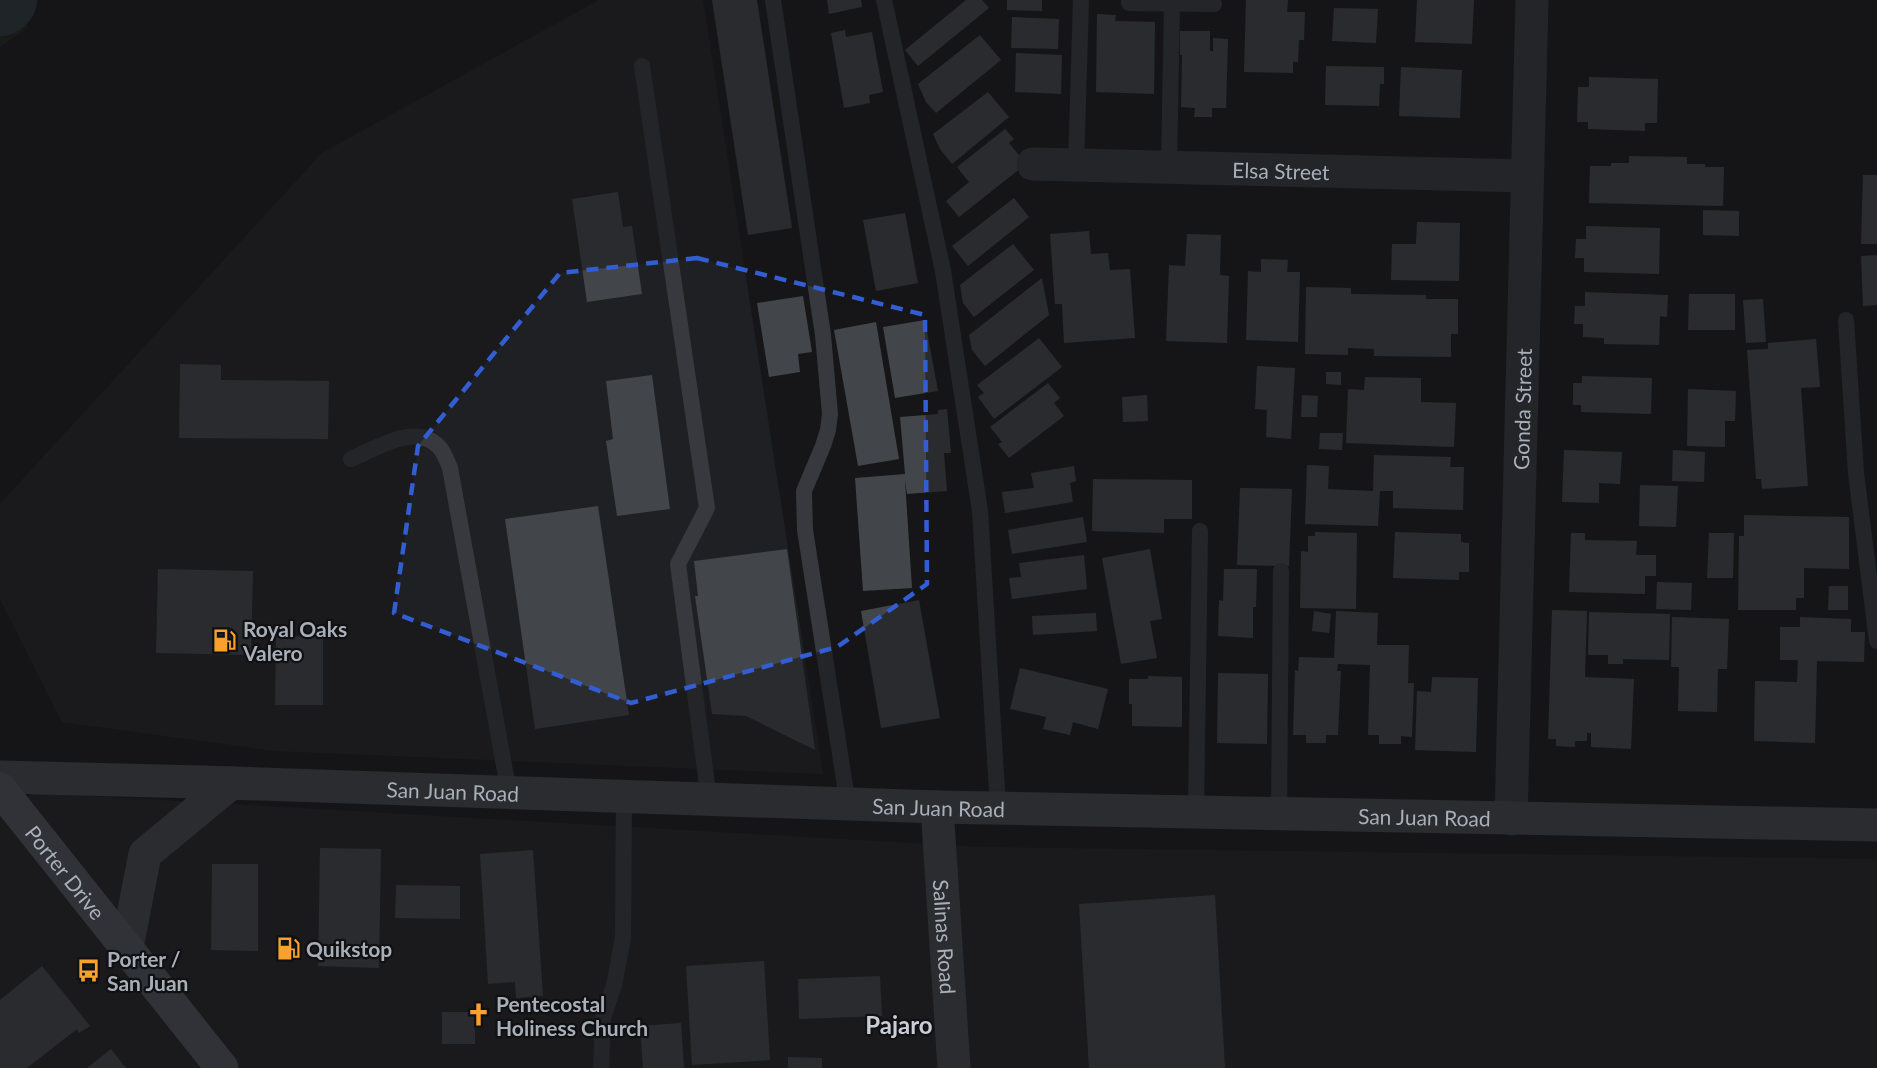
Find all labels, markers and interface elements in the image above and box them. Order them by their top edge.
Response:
street label: Elsa Street [1232,156,1330,184]
street label: Gonda Street [1507,347,1536,470]
place label: Royal Oaks Valero [242,616,347,665]
fuel station icon: Royal Oaks Valero [212,627,238,653]
street label: San Juan Road [386,776,520,805]
street label: San Juan Road [872,792,1005,821]
street label: San Juan Road [1358,803,1491,830]
street label: Porter Drive [21,820,111,924]
street label: Salinas Road [929,879,962,995]
fuel station icon: Quikstop [275,935,301,961]
place label: Quikstop [306,936,392,961]
place label: Porter / San Juan [107,946,188,995]
bus stop icon: Porter / San Juan [76,957,102,983]
place label: Pentecostal Holiness Church [496,991,648,1040]
church icon: Pentecostal Holiness Church [465,1002,491,1028]
district label: Pajaro [865,1010,933,1039]

